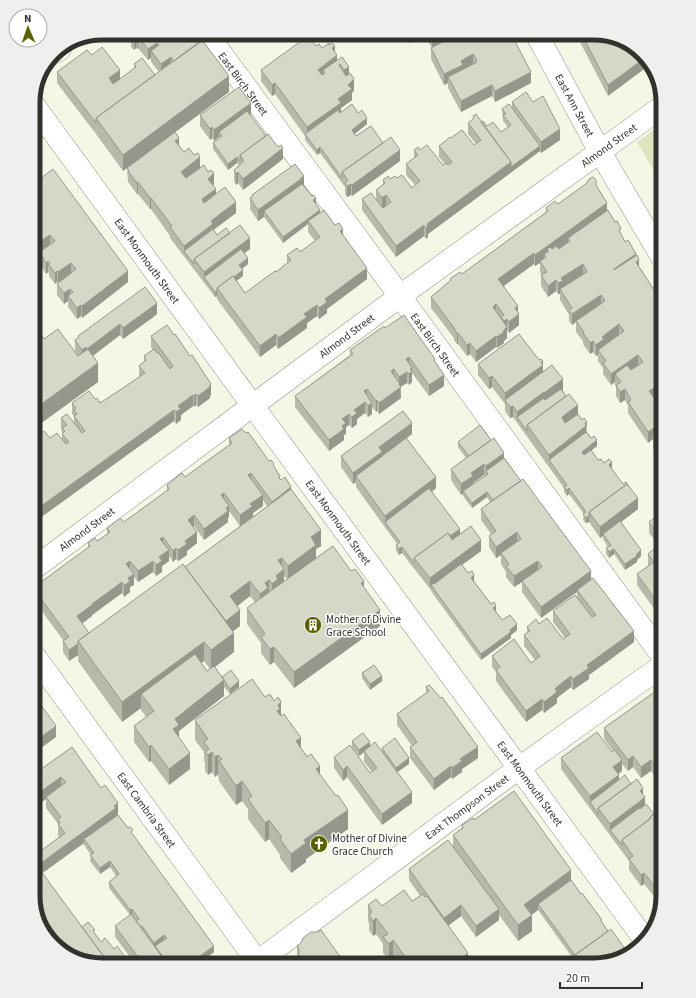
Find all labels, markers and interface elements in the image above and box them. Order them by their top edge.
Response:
north arrow [8,8,48,48]
text: N [24,11,32,26]
street label: East Birch Street [215,49,272,119]
street label: East Ann Street [552,71,598,140]
street label: Almond Street [578,120,640,171]
street label: East Monmouth Street [111,215,184,307]
street label: Almond Street [316,310,378,361]
street label: East Birch Street [407,310,464,380]
street label: East Monmouth Street [302,477,375,568]
street label: Almond Street [56,503,118,555]
place label: Mother of Divine Grace School [326,612,402,640]
building icon: Mother of Divine Grace School [303,615,323,635]
street label: East Monmouth Street [494,738,567,829]
street label: East Cambria Street [114,769,180,851]
street label: East Thompson Street [422,770,512,843]
place label: Mother of Divine Grace Church [332,831,408,859]
church icon: Mother of Divine Grace Church [309,834,329,854]
scale bar [560,964,642,990]
text: 20 m [566,970,590,987]

